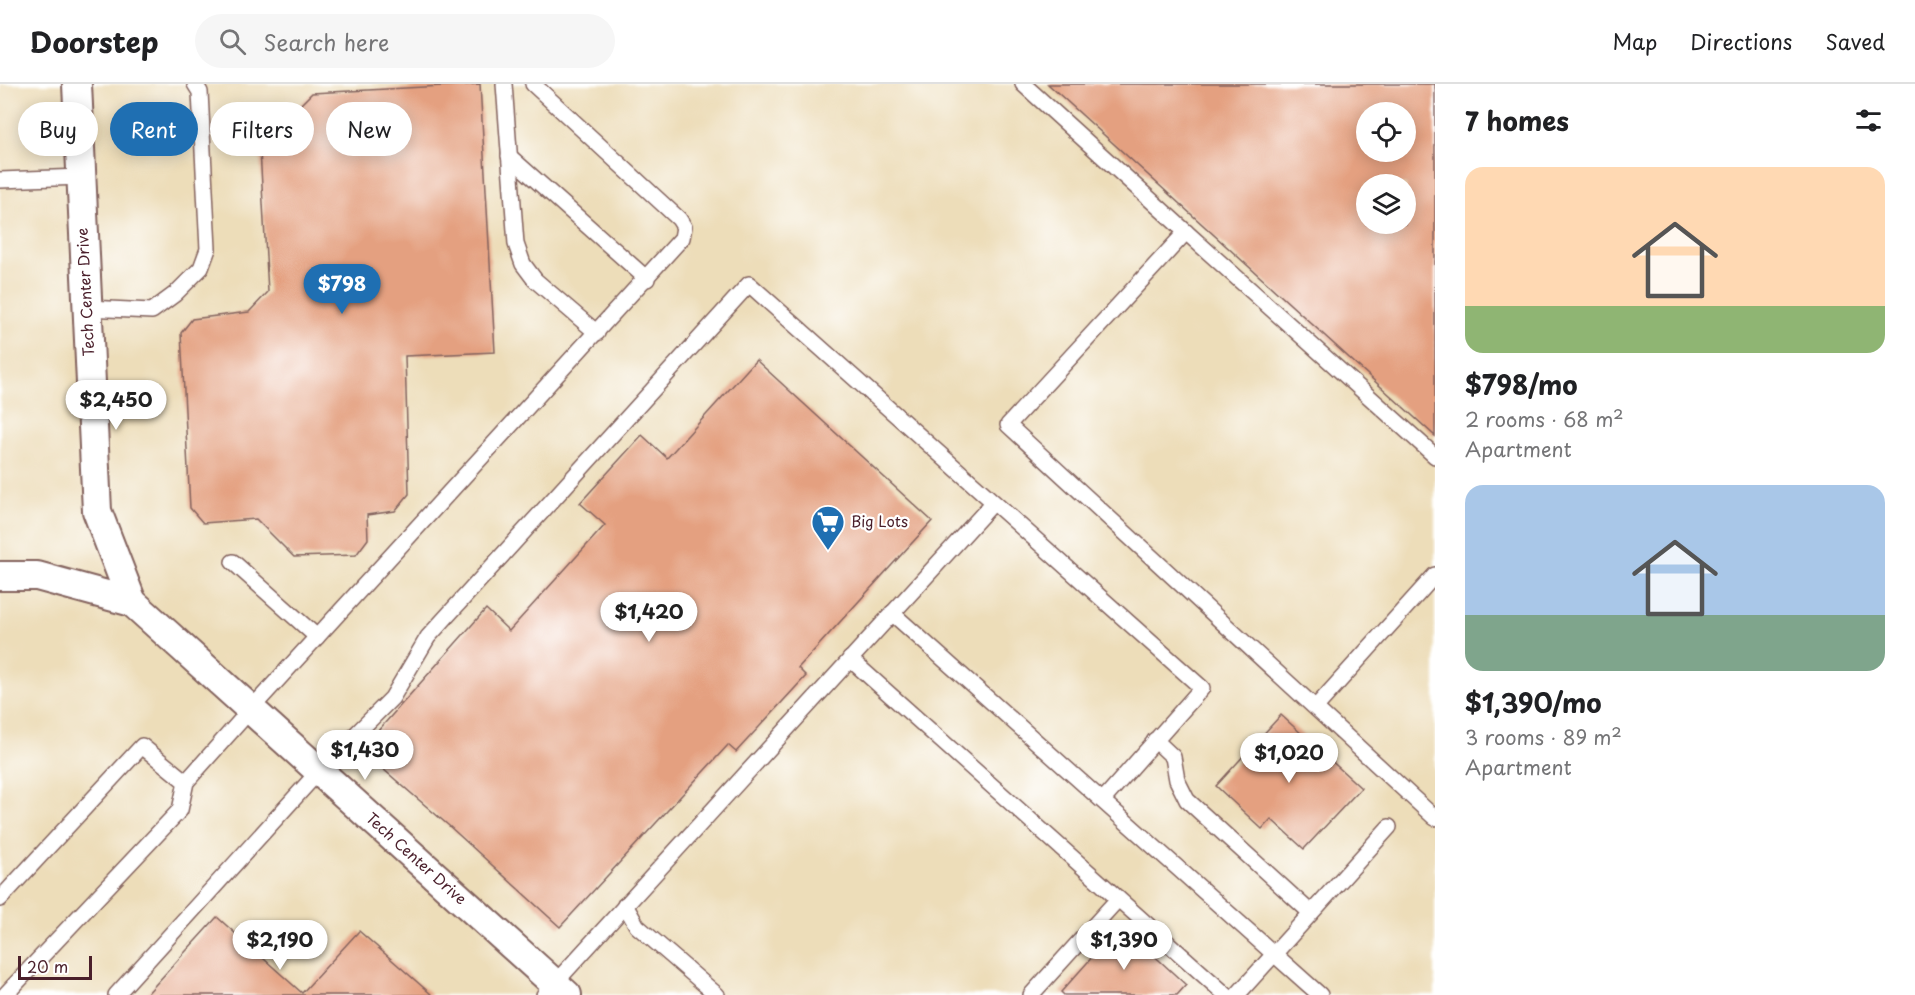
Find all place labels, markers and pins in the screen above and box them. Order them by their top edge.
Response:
pin: $798 [306,264,378,315]
pin: $2,450 [67,380,165,431]
supermarket icon: Big Lots [810,504,846,551]
place label: Big Lots [851,509,908,532]
pin: $1,420 [600,592,698,643]
pin: $1,430 [316,730,414,781]
pin: $1,020 [1240,733,1338,784]
pin: $2,190 [231,920,329,971]
pin: $1,390 [1075,920,1173,971]

